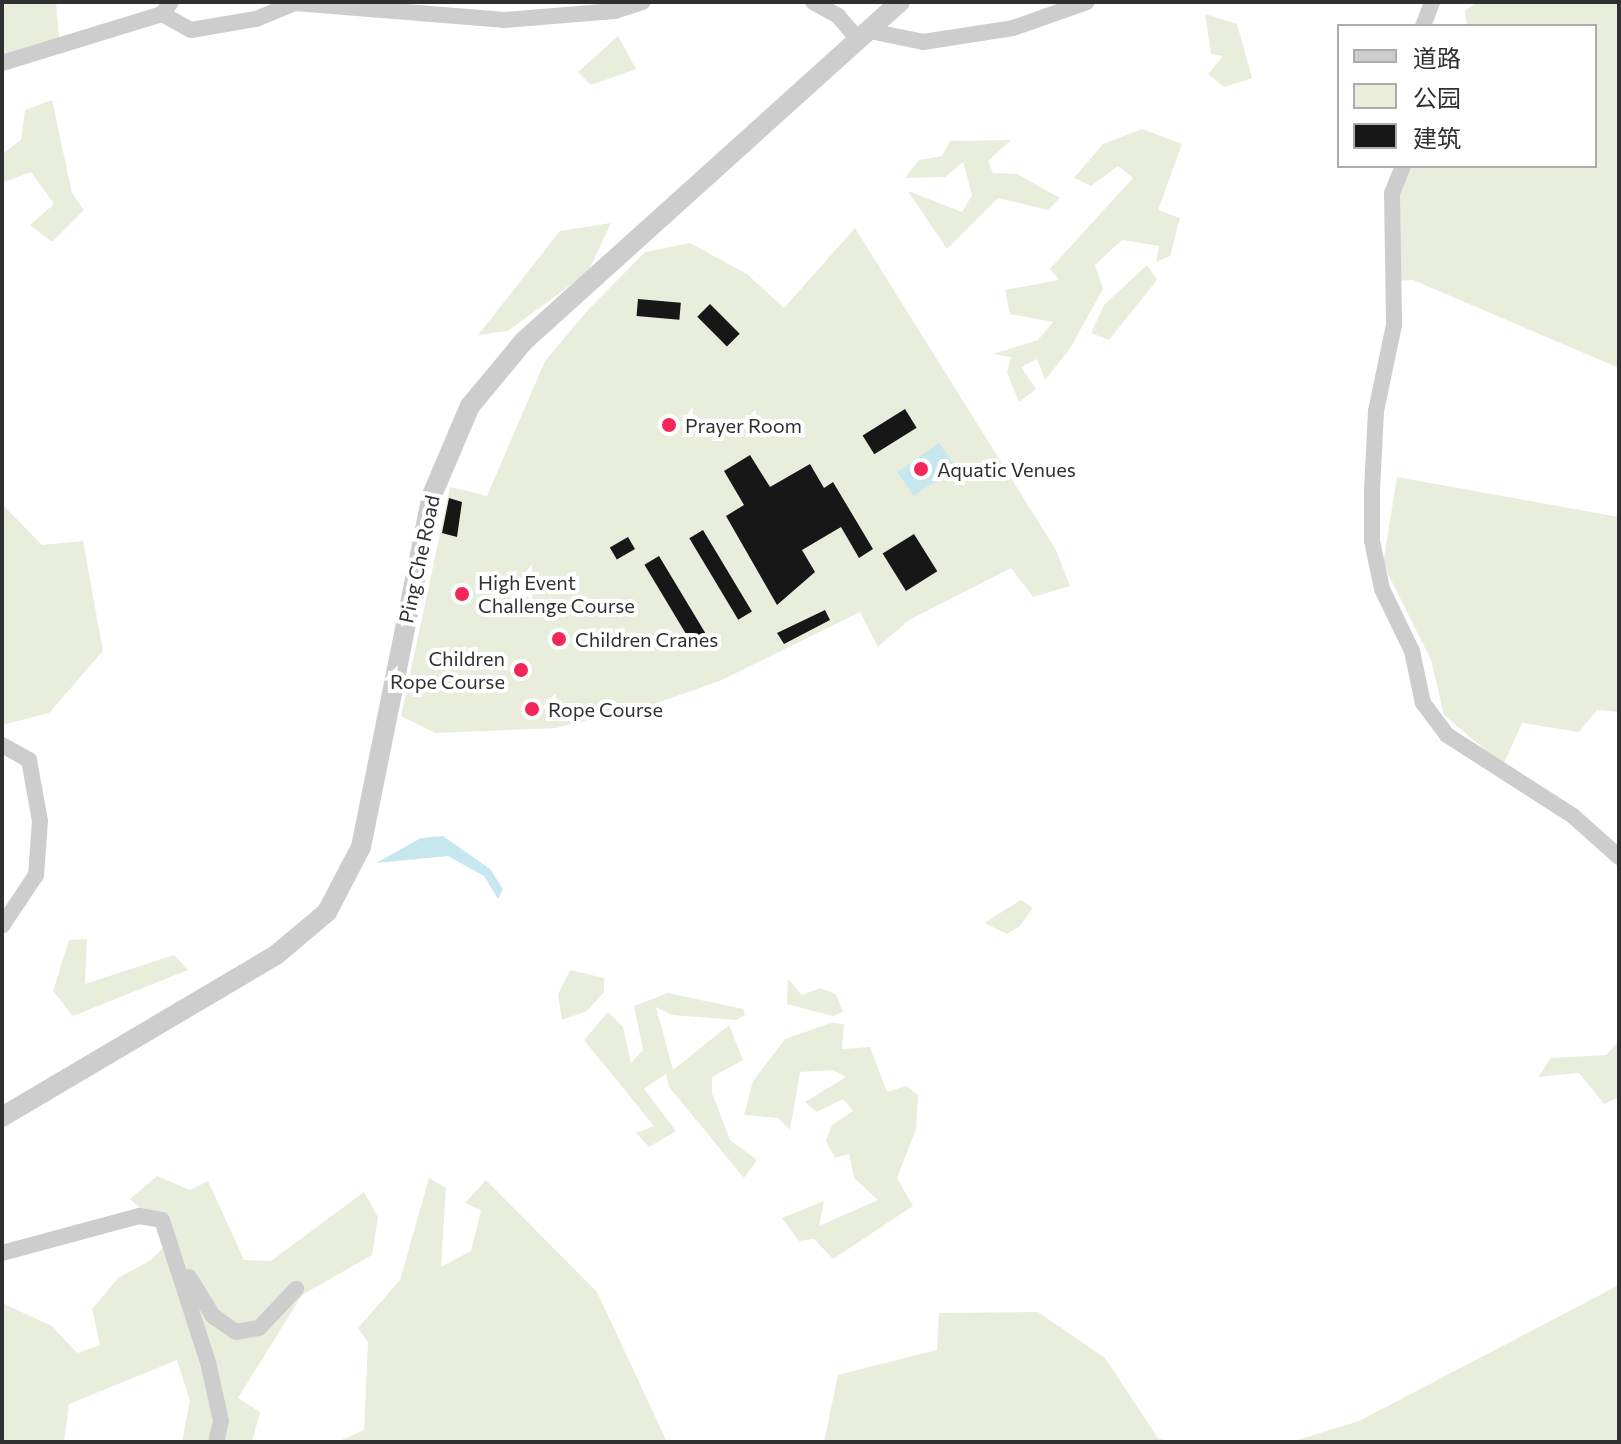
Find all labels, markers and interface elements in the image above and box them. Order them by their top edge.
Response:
legend [1337,24,1597,168]
text: 道路 [1413,43,1461,72]
text: 公园 [1413,83,1461,112]
text: 建筑 [1413,123,1461,152]
place label: Prayer Room [685,413,802,437]
marker: Prayer Room [660,416,678,434]
place label: Aquatic Venues [937,457,1076,481]
marker: Aquatic Venues [912,460,930,478]
street label: Ping Che Road [394,493,444,625]
place label: High Event Challenge Course [478,570,635,617]
marker: High Event Challenge Course [453,585,471,603]
place label: Children Cranes [575,627,718,651]
marker: Children Cranes [550,630,568,648]
place label: Children Rope Course [390,646,505,693]
marker: Children Rope Course [512,661,530,679]
place label: Rope Course [548,697,663,721]
marker: Rope Course [523,700,541,718]

